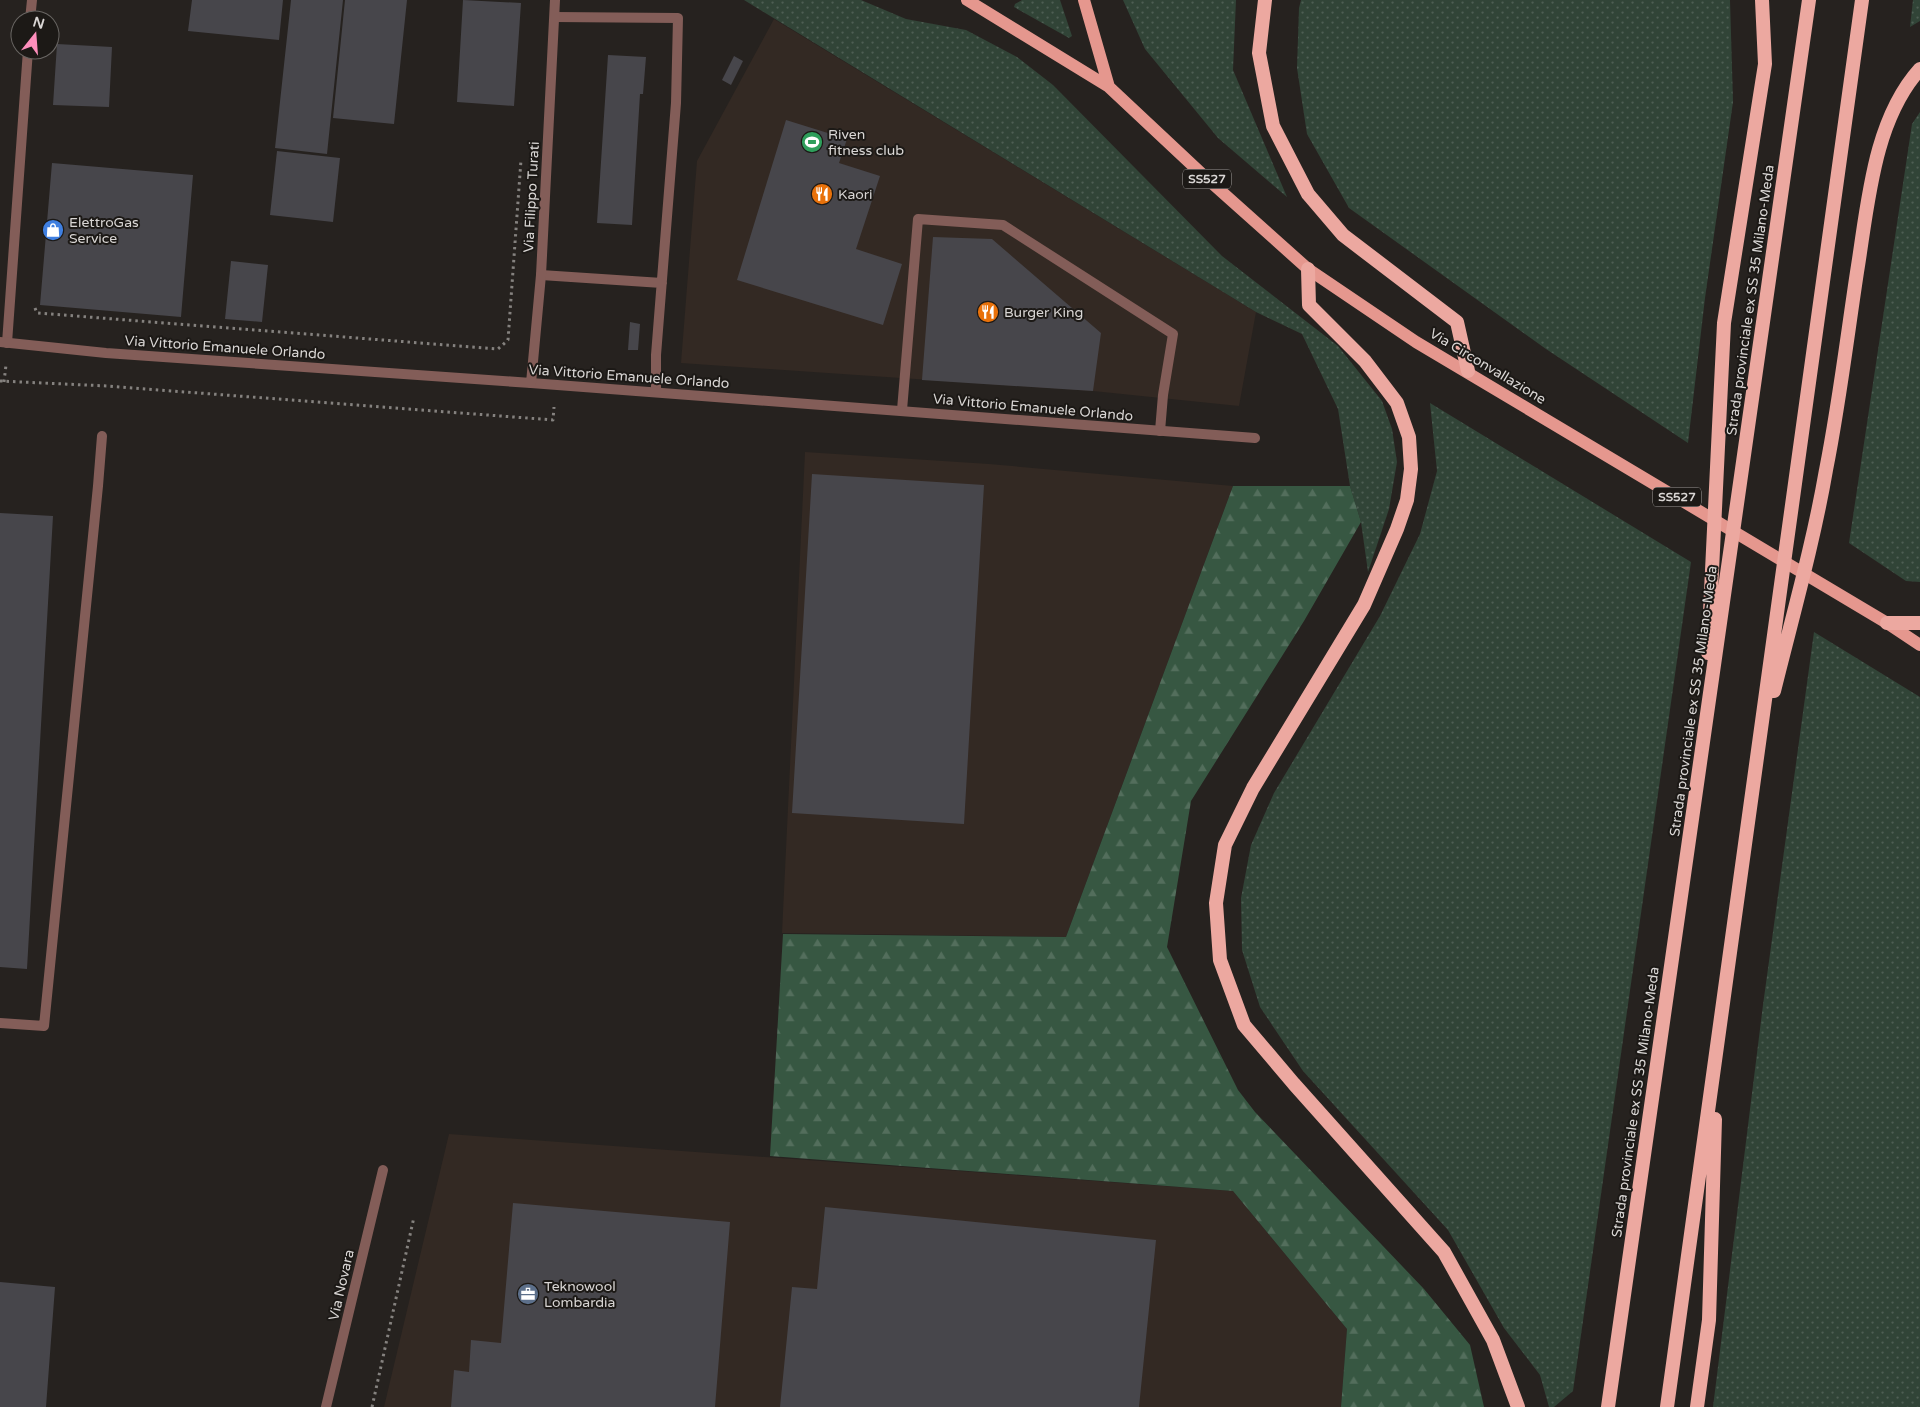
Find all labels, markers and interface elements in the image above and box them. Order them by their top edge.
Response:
north arrow [10,10,60,60]
text: N [31,13,47,33]
place label: Riven fitness club [828,126,904,159]
sports icon: Riven fitness club [800,130,824,154]
street label: Via Filippo Turati [520,141,543,253]
street label: Strada provinciale ex SS 35 Milano-Meda [1723,164,1778,436]
road number: SS527 [1183,170,1231,188]
restaurant icon: Kaori [810,182,834,206]
place label: Kaori [838,186,873,203]
place label: ElettroGas Service [69,214,139,247]
shop icon: ElettroGas Service [41,218,65,242]
restaurant icon: Burger King [976,300,1000,324]
place label: Burger King [1004,304,1083,321]
street label: Via Circonvallazione [1426,325,1549,408]
street label: Via Vittorio Emanuele Orlando [124,332,326,363]
street label: Via Vittorio Emanuele Orlando [528,361,730,392]
street label: Via Vittorio Emanuele Orlando [932,390,1134,425]
road number: SS527 [1653,488,1701,507]
street label: Strada provinciale ex SS 35 Milano-Meda [1666,565,1721,837]
street label: Strada provinciale ex SS 35 Milano-Meda [1608,966,1663,1238]
street label: Via Novara [325,1248,358,1322]
place label: Teknowool Lombardia [544,1278,616,1311]
office icon: Teknowool Lombardia [516,1282,540,1306]

